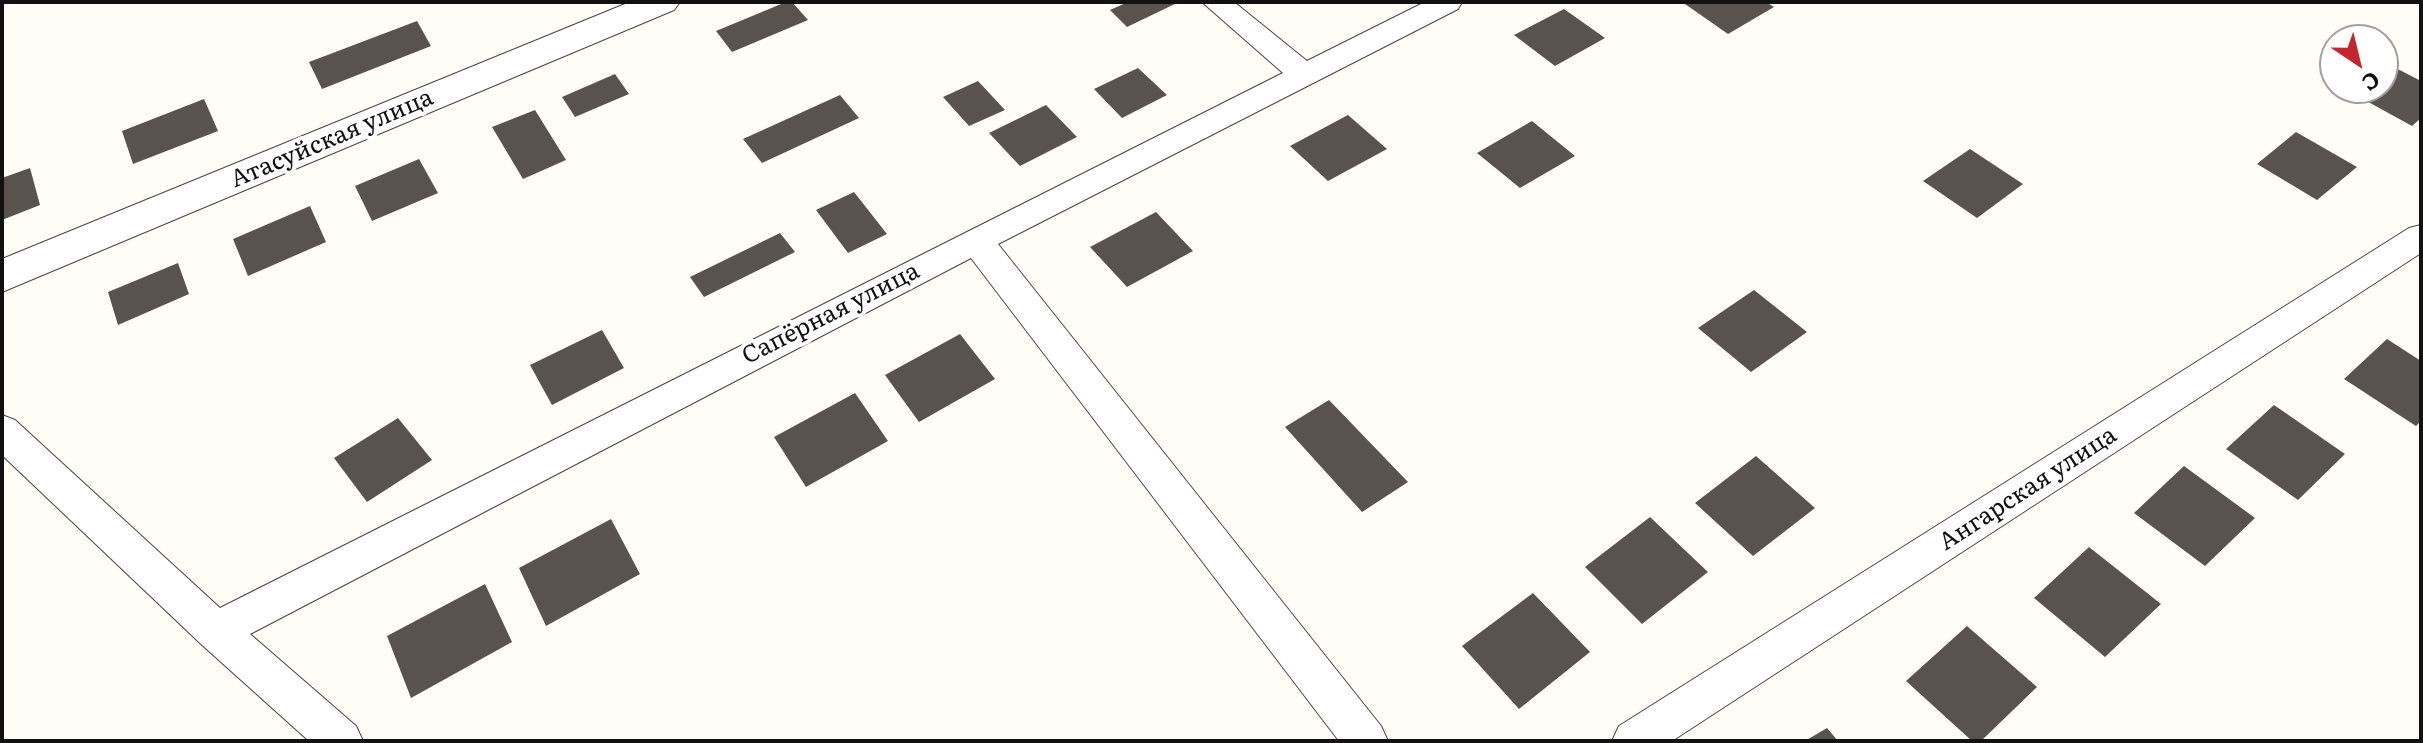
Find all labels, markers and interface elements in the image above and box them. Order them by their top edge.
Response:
north arrow [2319,24,2399,104]
text: С [2356,64,2388,100]
street label: Атасуйская улица [226,83,438,195]
street label: Сапёрная улица [738,257,924,371]
street label: Ангарская улица [1934,421,2122,557]

